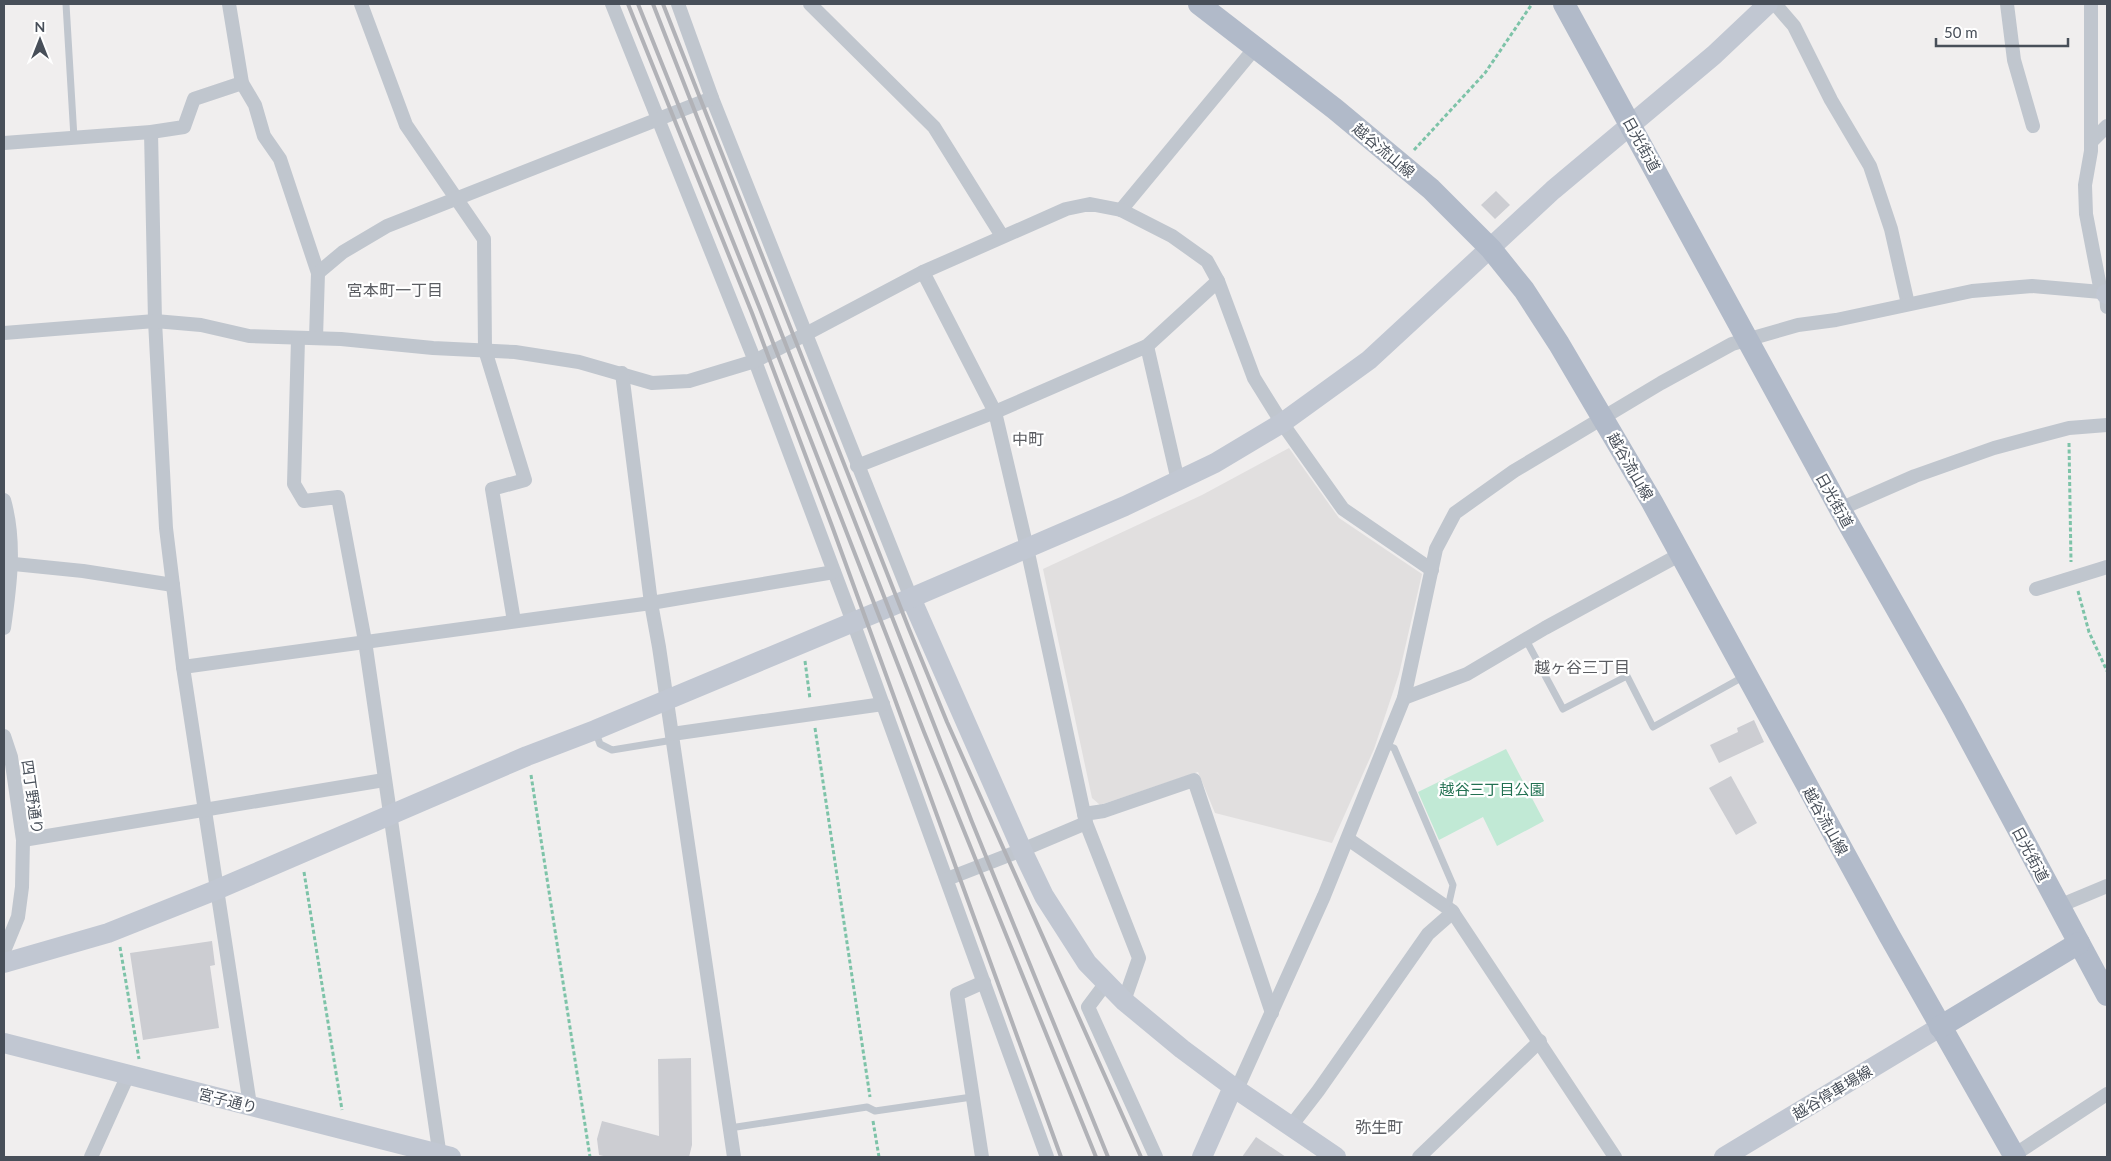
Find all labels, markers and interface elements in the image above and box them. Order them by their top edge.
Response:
north arrow [15,15,65,65]
scale bar [1936,15,2068,47]
text: N [35,18,45,35]
text: 50 m [1944,23,1978,41]
street label: 日光街道 [1620,113,1664,175]
street label: 越谷流山線 [1349,118,1419,181]
district label: 宮本町一丁目 [347,280,443,299]
street label: 越谷流山線 [1604,428,1658,503]
district label: 中町 [1012,429,1044,448]
street label: 日光街道 [1813,469,1857,531]
district label: 越ヶ谷三丁目 [1534,657,1630,676]
street label: 四丁野通り [19,759,47,835]
park label: 越谷三丁目公園 [1438,780,1545,798]
street label: 越谷流山線 [1799,783,1852,858]
street label: 日光街道 [2009,823,2053,885]
street label: 越谷停車場線 [1788,1061,1875,1123]
street label: 宮子通り [197,1084,259,1116]
district label: 弥生町 [1355,1117,1403,1136]

